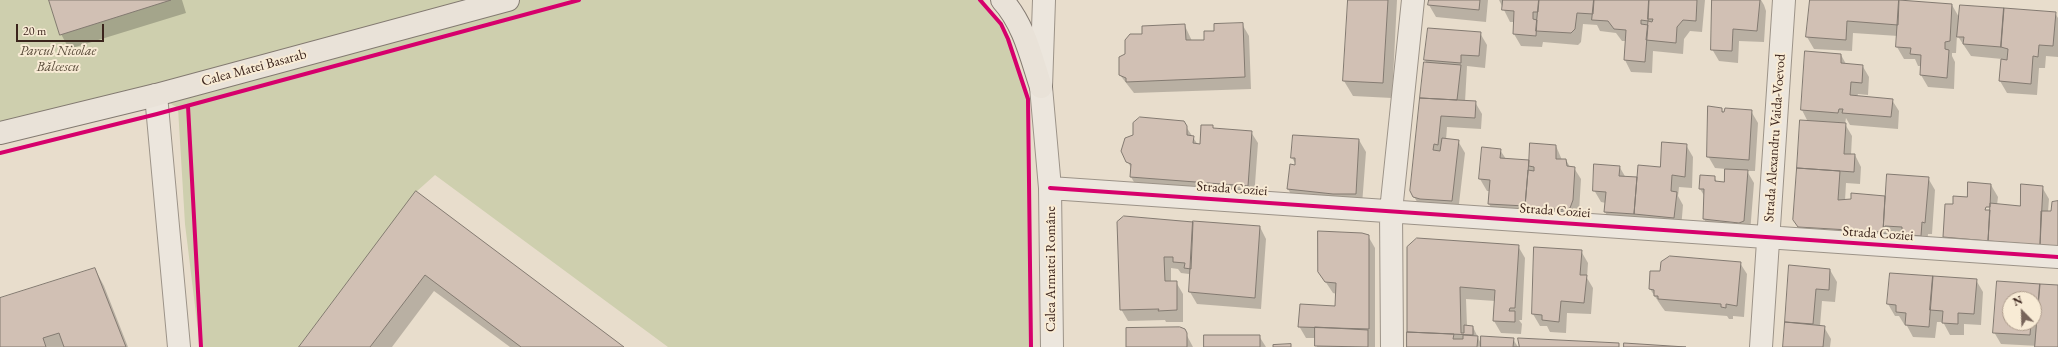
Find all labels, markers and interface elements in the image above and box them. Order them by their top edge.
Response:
scale bar [18,16,106,42]
text: 20 m [23,23,46,39]
park label: Parcul Nicolae Bălcescu [20,43,96,76]
street label: Calea Matei Basarab [200,46,308,90]
street label: Strada Alexandru Vaida-Voevod [1761,53,1789,223]
street label: Strada Coziei [1196,178,1268,200]
street label: Strada Coziei [1519,200,1591,222]
street label: Calea Armatei Române [1043,206,1059,332]
street label: Strada Coziei [1842,223,1914,245]
north arrow [2002,291,2042,331]
text: N [2011,293,2025,309]

